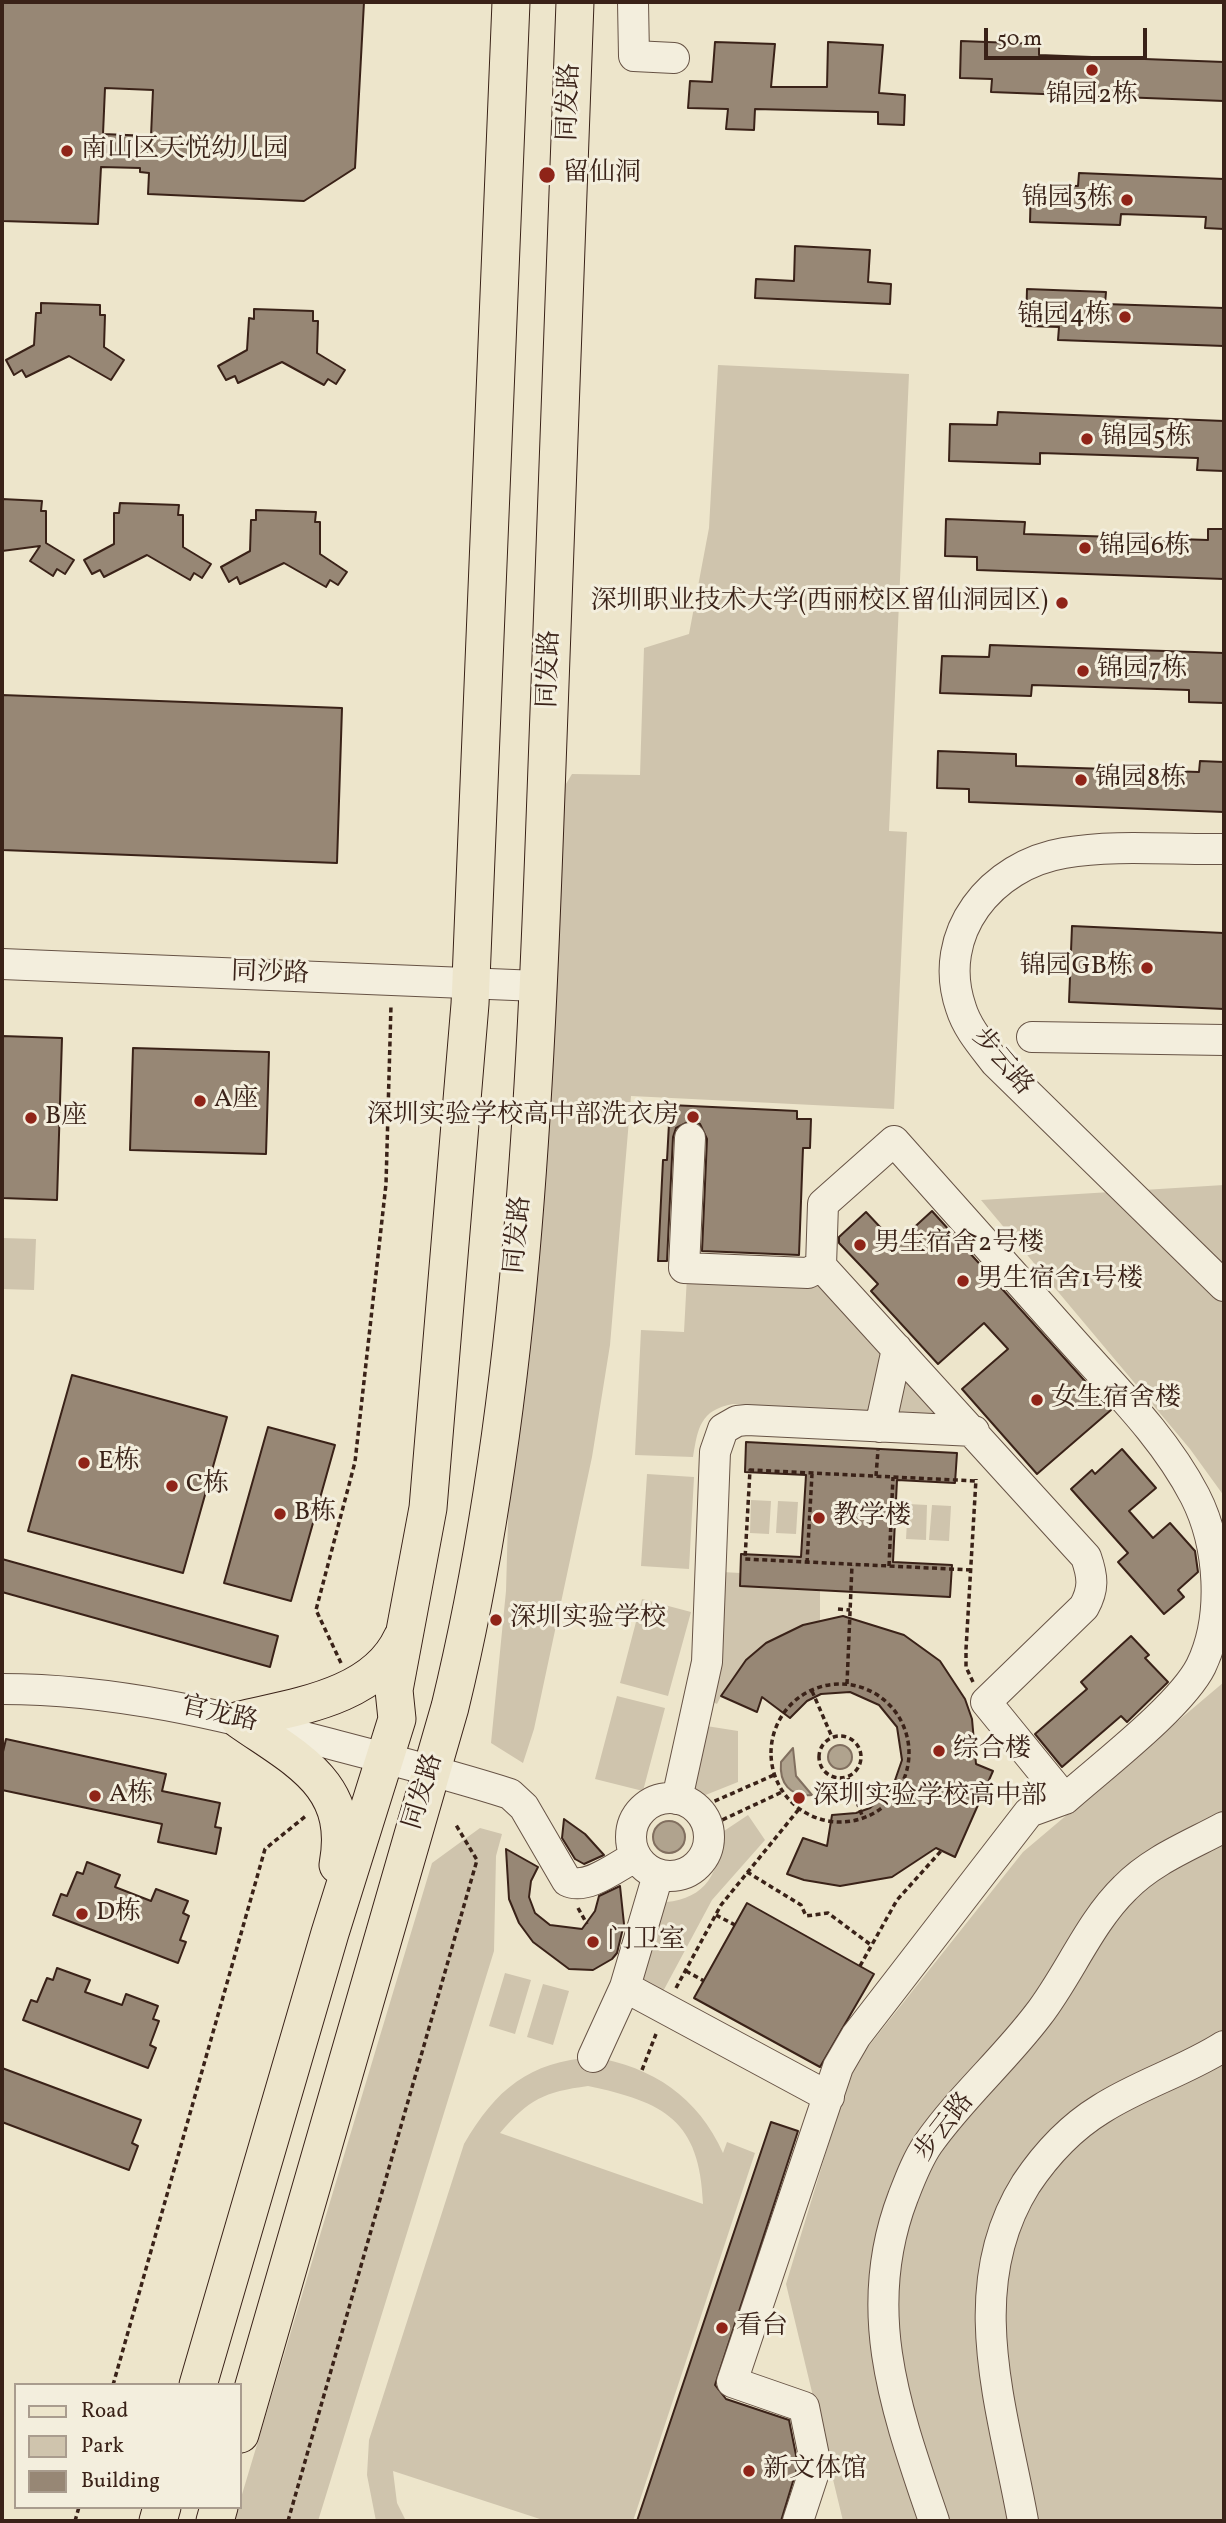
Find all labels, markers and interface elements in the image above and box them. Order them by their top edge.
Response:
scale bar [988,14,1151,58]
text: 50 m [997,25,1042,54]
street label: 同发路 [554,62,588,142]
marker: 锦园2栋 [1084,62,1100,78]
place label: 锦园2栋 [1046,81,1138,113]
place label: 南山区天悦幼儿园 [81,135,289,167]
marker: 南山区天悦幼儿园 [59,143,75,159]
place label: 留仙洞 [563,159,641,191]
marker: 留仙洞 [537,165,557,185]
place label: 锦园3栋 [1022,184,1113,216]
marker: 锦园3栋 [1119,192,1135,208]
place label: 锦园4栋 [1017,301,1111,333]
marker: 锦园4栋 [1117,309,1133,325]
place label: 锦园5栋 [1101,423,1192,455]
marker: 锦园5栋 [1079,431,1095,447]
place label: 锦园6栋 [1099,532,1190,564]
marker: 锦园6栋 [1077,540,1093,556]
place label: 深圳职业技术大学(西丽校区留仙洞园区) [591,587,1048,619]
marker: 深圳职业技术大学(西丽校区留仙洞园区) [1054,595,1070,611]
street label: 同发路 [534,629,568,709]
place label: 锦园7栋 [1097,655,1188,687]
marker: 锦园7栋 [1075,663,1091,679]
place label: 锦园8栋 [1095,764,1186,796]
marker: 锦园8栋 [1073,772,1089,788]
place label: 锦园GB栋 [1020,952,1133,984]
street label: 同沙路 [230,958,310,992]
marker: 锦园GB栋 [1139,960,1155,976]
street label: 步云路 [964,1023,1038,1103]
place label: A座 [214,1085,258,1117]
marker: A座 [192,1093,208,1109]
place label: 深圳实验学校高中部洗衣房 [367,1101,679,1133]
place label: B座 [45,1102,87,1134]
marker: 深圳实验学校高中部洗衣房 [685,1109,701,1125]
marker: B座 [23,1110,39,1126]
street label: 同发路 [501,1195,539,1275]
place label: 男生宿舍2号楼 [874,1229,1044,1261]
marker: 男生宿舍2号楼 [852,1237,868,1253]
place label: 男生宿舍1号楼 [977,1265,1143,1297]
marker: 男生宿舍1号楼 [955,1273,971,1289]
place label: 女生宿舍楼 [1051,1384,1181,1416]
marker: 女生宿舍楼 [1029,1392,1045,1408]
place label: E栋 [98,1447,140,1479]
marker: E栋 [76,1455,92,1471]
place label: C栋 [186,1470,229,1502]
marker: C栋 [164,1478,180,1494]
place label: B栋 [294,1498,336,1530]
place label: 教学楼 [833,1502,911,1534]
marker: B栋 [272,1506,288,1522]
marker: 教学楼 [811,1510,827,1526]
place label: 深圳实验学校 [510,1604,666,1636]
marker: 深圳实验学校 [488,1612,504,1628]
street label: 官龙路 [177,1692,261,1740]
place label: 综合楼 [953,1735,1031,1767]
marker: 综合楼 [931,1743,947,1759]
street label: 同发路 [399,1750,451,1834]
place label: A栋 [109,1780,153,1812]
place label: 深圳实验学校高中部 [813,1782,1047,1814]
marker: A栋 [87,1788,103,1804]
marker: 深圳实验学校高中部 [791,1790,807,1806]
place label: D栋 [96,1898,141,1930]
marker: D栋 [74,1906,90,1922]
place label: 门卫室 [607,1926,685,1958]
marker: 门卫室 [585,1934,601,1950]
street label: 步云路 [910,2088,982,2168]
place label: 看台 [736,2312,788,2344]
marker: 看台 [714,2320,730,2336]
legend [14,2383,242,2509]
text: Road [81,2397,128,2426]
text: Park [81,2432,124,2461]
place label: 新文体馆 [763,2455,867,2487]
marker: 新文体馆 [741,2463,757,2479]
text: Building [81,2467,160,2496]

